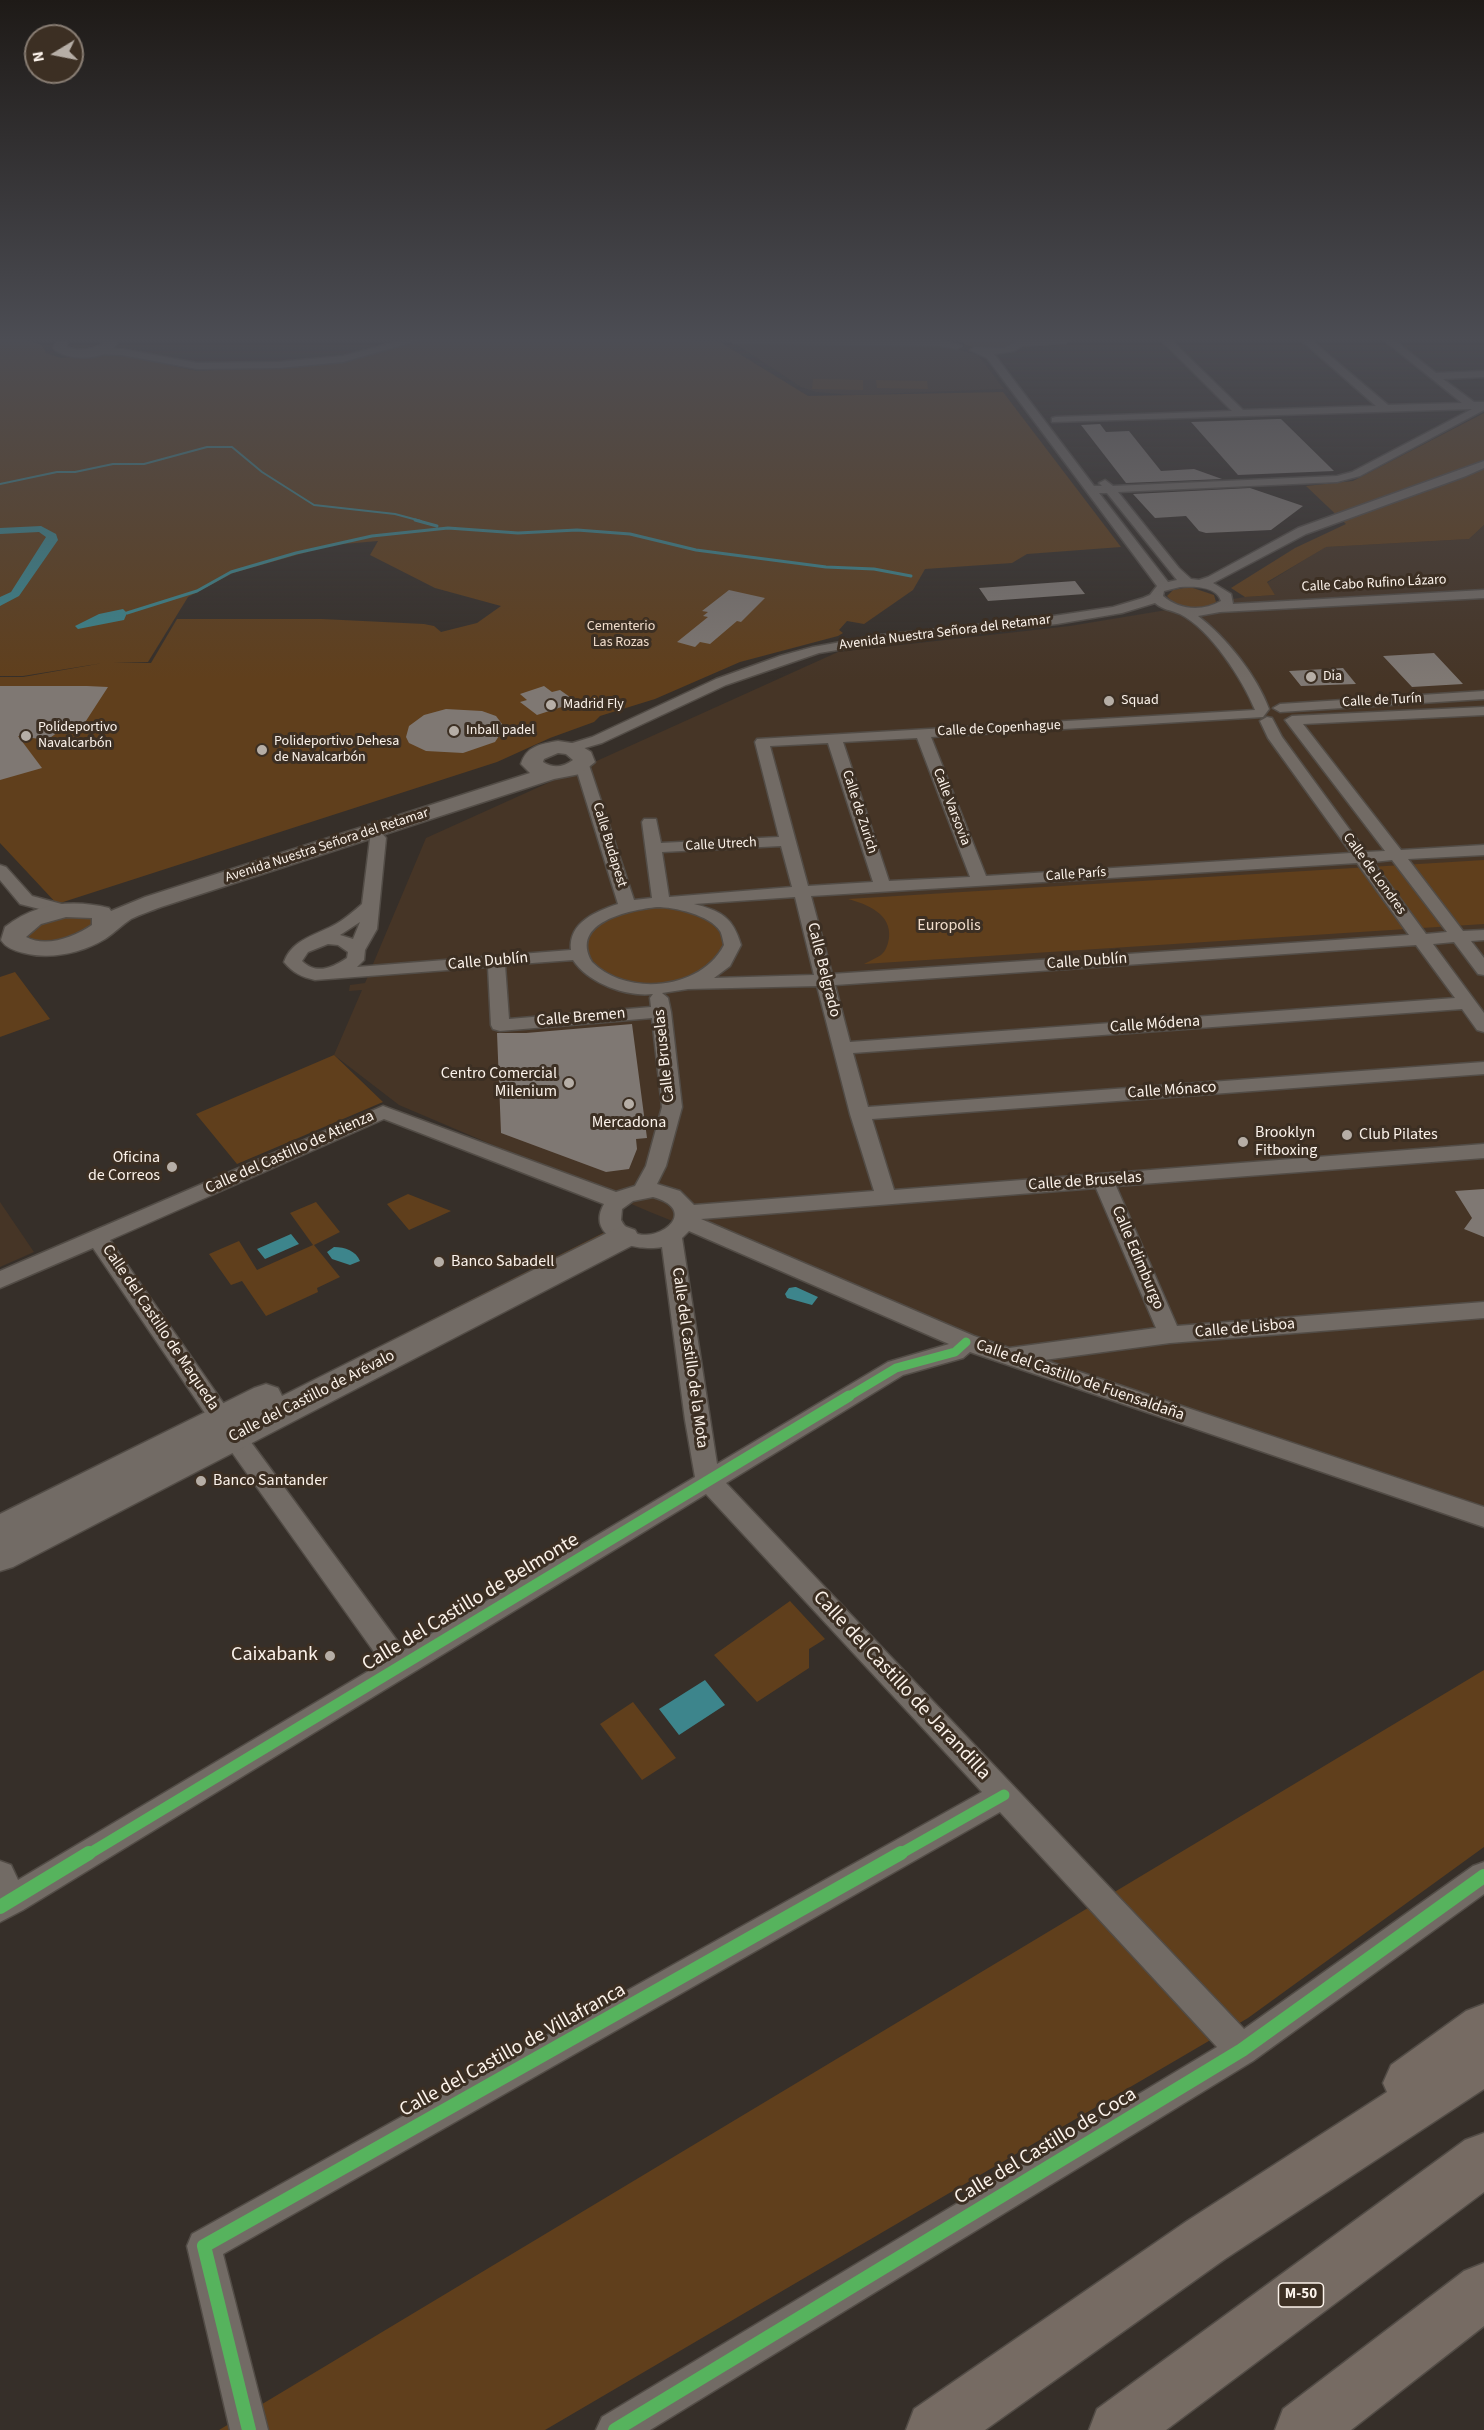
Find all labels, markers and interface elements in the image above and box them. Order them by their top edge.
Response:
north arrow [24,24,84,84]
text: N [26,50,50,64]
street label: Calle Cabo Rufino Lázaro [1301,572,1447,596]
street label: Avenida Nuestra Señora del Retamar [838,612,1052,654]
park label: Cementerio Las Rozas [587,619,655,652]
place label: Dia [1323,669,1342,685]
marker: Dia [1304,670,1318,684]
street label: Calle de Turín [1342,691,1422,711]
place label: Squad [1121,693,1159,709]
marker: Squad [1102,694,1116,708]
place label: Madrid Fly [563,697,624,713]
marker: Madrid Fly [544,698,558,712]
street label: Calle de Copenhague [937,717,1061,741]
place label: Polideportivo Navalcarbón [38,720,117,752]
place label: Inball padel [466,723,535,739]
marker: Inball padel [447,724,461,738]
marker: Polideportivo Navalcarbón [19,729,33,743]
place label: Polideportivo Dehesa de Navalcarbón [274,734,399,766]
marker: Polideportivo Dehesa de Navalcarbón [255,743,269,757]
street label: Calle Varsovia [929,766,973,848]
street label: Calle de Zurich [838,768,880,856]
street label: Calle Budapest [588,801,630,889]
street label: Avenida Nuestra Señora del Retamar [223,805,431,887]
street label: Calle de Londres [1339,830,1409,918]
street label: Calle Utrech [685,835,757,855]
street label: Calle París [1045,865,1107,885]
park label: Europolis [917,916,981,936]
street label: Calle Belgrado [802,921,844,1019]
street label: Calle Dublín [447,949,529,975]
street label: Calle Dublín [1046,950,1128,974]
street label: Calle Bremen [536,1005,626,1031]
street label: Calle Bruselas [651,1008,679,1104]
street label: Calle Módena [1109,1012,1201,1038]
place label: Centro Comercial Milenium [441,1064,557,1102]
marker: Centro Comercial Milenium [562,1076,576,1090]
street label: Calle Mónaco [1127,1078,1217,1104]
marker: Mercadona [622,1097,636,1111]
street label: Calle del Castillo de Atienza [203,1107,377,1199]
place label: Mercadona [592,1113,666,1133]
place label: Brooklyn Fitboxing [1255,1123,1317,1161]
place label: Club Pilates [1359,1125,1438,1145]
marker: Club Pilates [1340,1128,1354,1142]
marker: Brooklyn Fitboxing [1236,1135,1250,1149]
place label: Oficina de Correos [88,1148,160,1186]
marker: Oficina de Correos [165,1160,179,1174]
street label: Calle de Bruselas [1028,1168,1142,1196]
street label: Calle Edimburgo [1107,1203,1167,1313]
street label: Calle del Castillo de Maqueda [97,1241,223,1415]
place label: Banco Sabadell [451,1252,554,1272]
marker: Banco Sabadell [432,1255,446,1269]
street label: Calle del Castillo de la Mota [667,1267,711,1449]
street label: Calle de Lisboa [1194,1315,1296,1343]
street label: Calle del Castillo de Fuensaldaña [973,1336,1187,1426]
street label: Calle del Castillo de Arévalo [226,1347,398,1447]
place label: Banco Santander [213,1471,328,1491]
marker: Banco Santander [194,1474,208,1488]
street label: Calle del Castillo de Belmonte [358,1529,584,1677]
street label: Calle del Castillo de Jarandilla [807,1586,995,1786]
place label: Caixabank [231,1644,318,1668]
marker: Caixabank [323,1649,337,1663]
street label: Calle del Castillo de Villafranca [396,1979,630,2123]
street label: Calle del Castillo de Coca [951,2083,1141,2211]
road number: M-50 [1278,2283,1324,2307]

